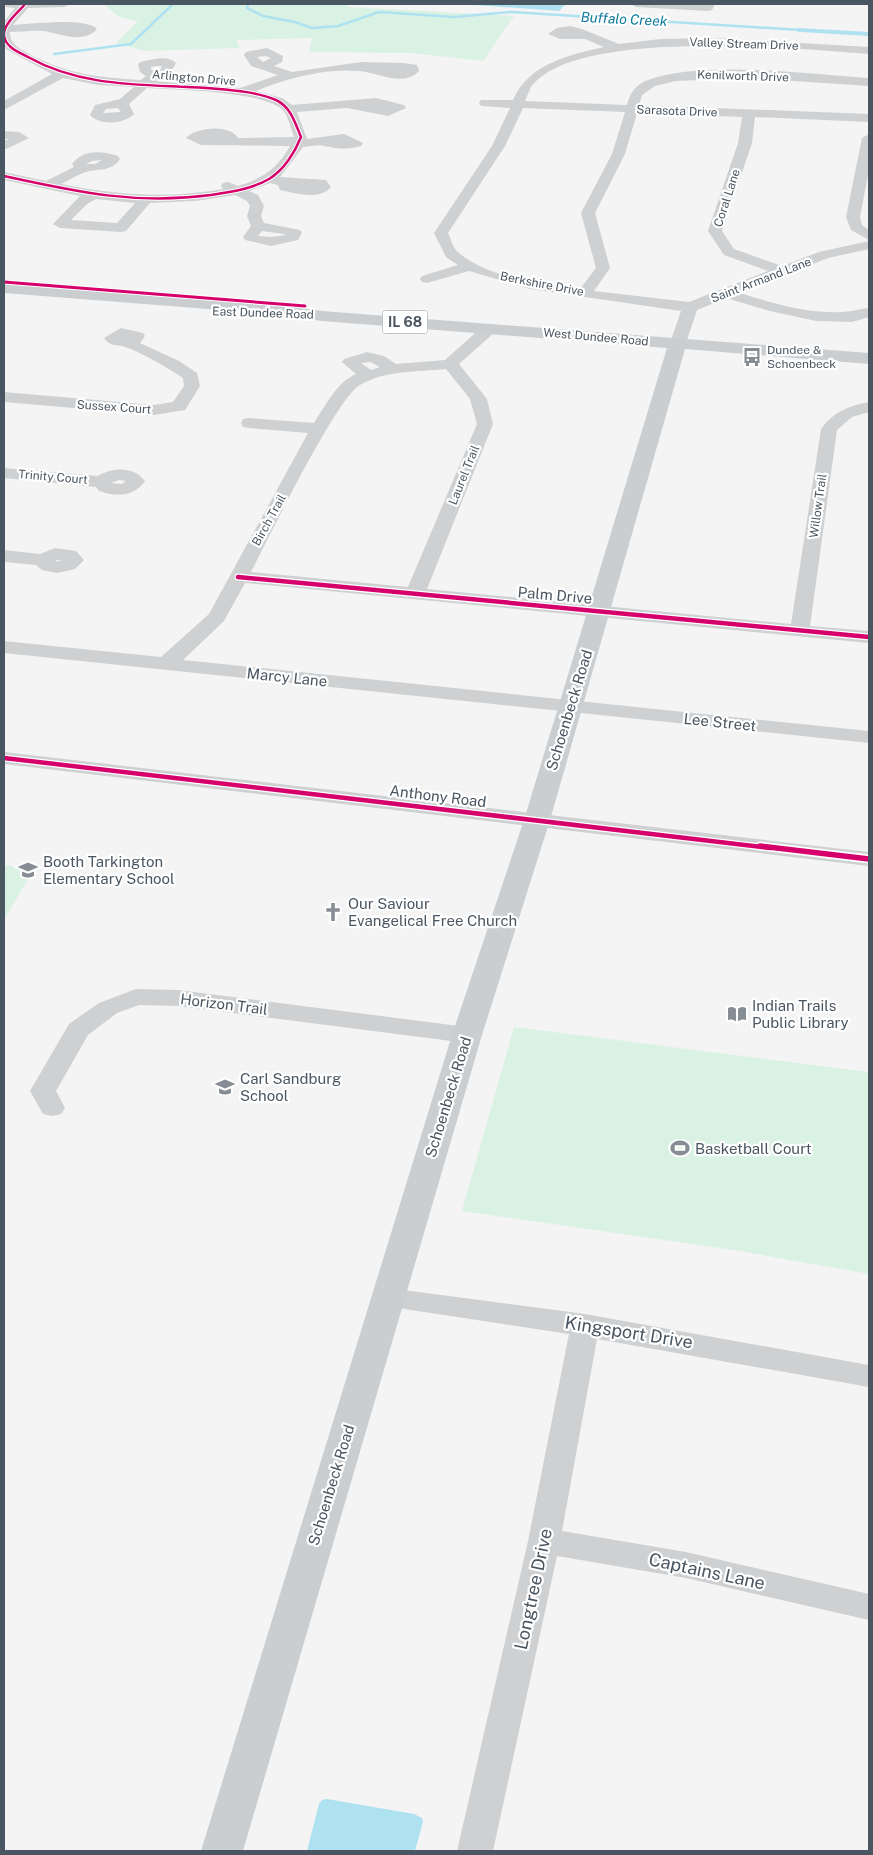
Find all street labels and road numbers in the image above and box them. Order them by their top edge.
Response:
street label: Valley Stream Drive [689,35,799,53]
street label: Arlington Drive [151,67,237,89]
street label: Kenilworth Drive [697,67,789,85]
street label: Sarasota Drive [636,103,718,119]
street label: Coral Lane [711,167,743,229]
street label: Saint Armand Lane [709,254,813,306]
street label: Berkshire Drive [499,269,585,299]
street label: East Dundee Road [212,304,314,322]
road number: IL 68 [382,311,428,334]
street label: West Dundee Road [543,325,649,349]
street label: Sussex Court [76,397,152,417]
street label: Laurel Trail [446,443,482,507]
street label: Trinity Court [18,467,89,487]
street label: Willow Trail [807,473,829,539]
street label: Birch Trail [249,492,289,548]
street label: Palm Drive [517,583,593,607]
street label: Schoenbeck Road [543,648,595,772]
street label: Marcy Lane [246,664,328,690]
street label: Lee Street [683,710,757,734]
street label: Anthony Road [389,782,487,810]
street label: Horizon Trail [179,990,269,1018]
street label: Schoenbeck Road [422,1035,474,1159]
street label: Kingsport Drive [563,1312,695,1352]
street label: Schoenbeck Road [305,1423,357,1547]
street label: Longtree Drive [510,1526,556,1652]
street label: Captains Lane [647,1548,767,1594]

